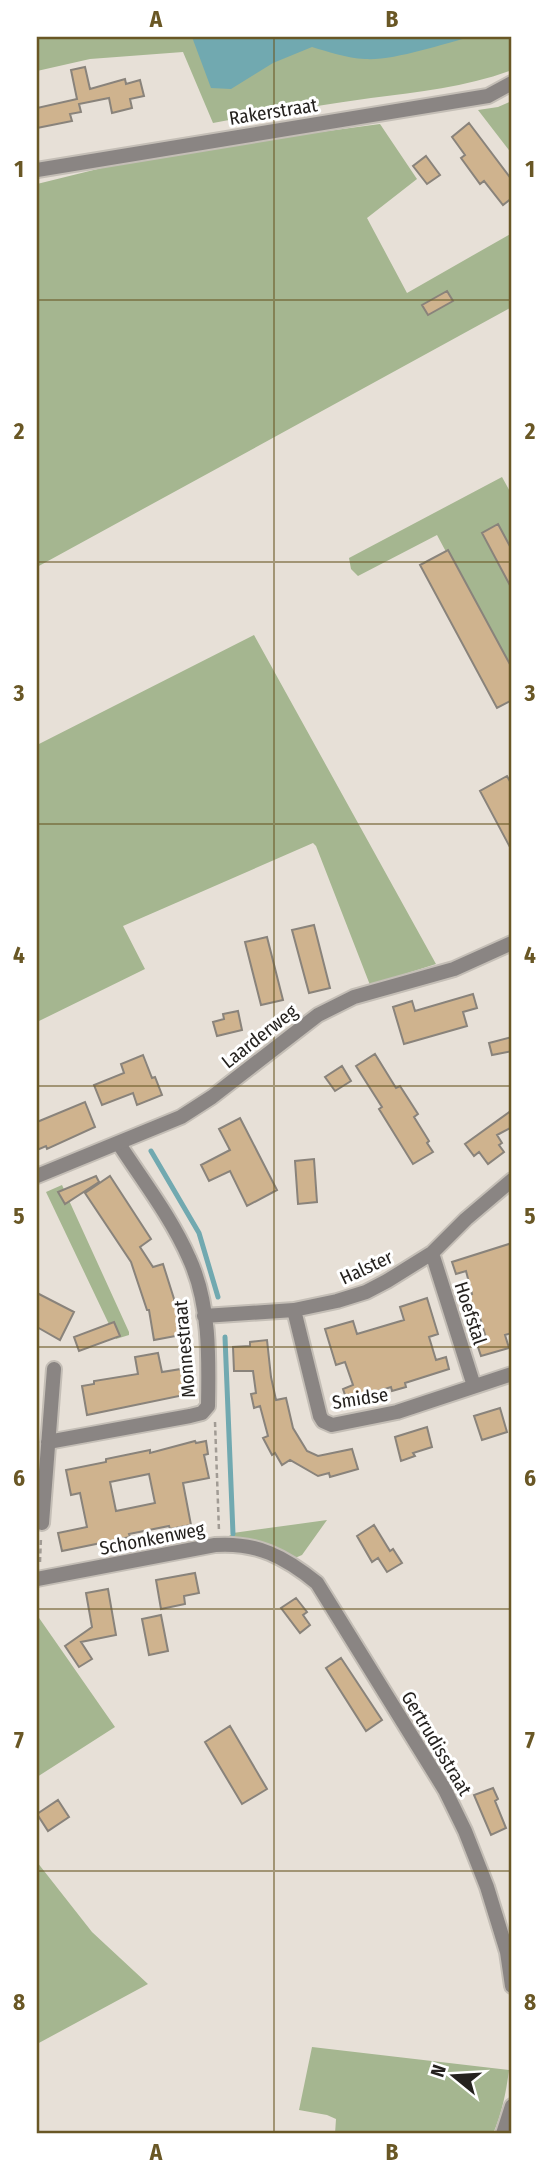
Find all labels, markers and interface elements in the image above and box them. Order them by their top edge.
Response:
text: A [149,5,163,33]
text: B [386,5,399,33]
street label: Rakerstraat [227,93,320,130]
text: 1 [14,155,24,183]
text: 1 [525,155,535,183]
text: 2 [13,417,25,445]
text: 2 [524,417,536,445]
text: 3 [13,679,25,707]
text: 3 [524,679,536,707]
text: 4 [13,941,25,969]
text: 4 [524,941,536,969]
street label: Laarderweg [217,1000,302,1073]
text: 5 [13,1202,25,1230]
text: 5 [524,1202,536,1230]
street label: Halster [336,1245,397,1290]
street label: Hoefstal [450,1279,492,1348]
street label: Monnestraat [169,1298,200,1399]
street label: Smidse [330,1383,390,1414]
text: 6 [13,1464,25,1492]
text: 6 [524,1464,536,1492]
street label: Schonkenweg [98,1517,207,1560]
street label: Gertrudisstraat [396,1687,477,1800]
text: 7 [14,1726,24,1754]
text: 7 [525,1726,535,1754]
text: 8 [13,1988,25,2016]
text: 8 [524,1988,536,2016]
north arrow [420,2042,490,2112]
text: N [426,2062,451,2080]
text: A [149,2138,163,2166]
text: B [386,2138,399,2166]

